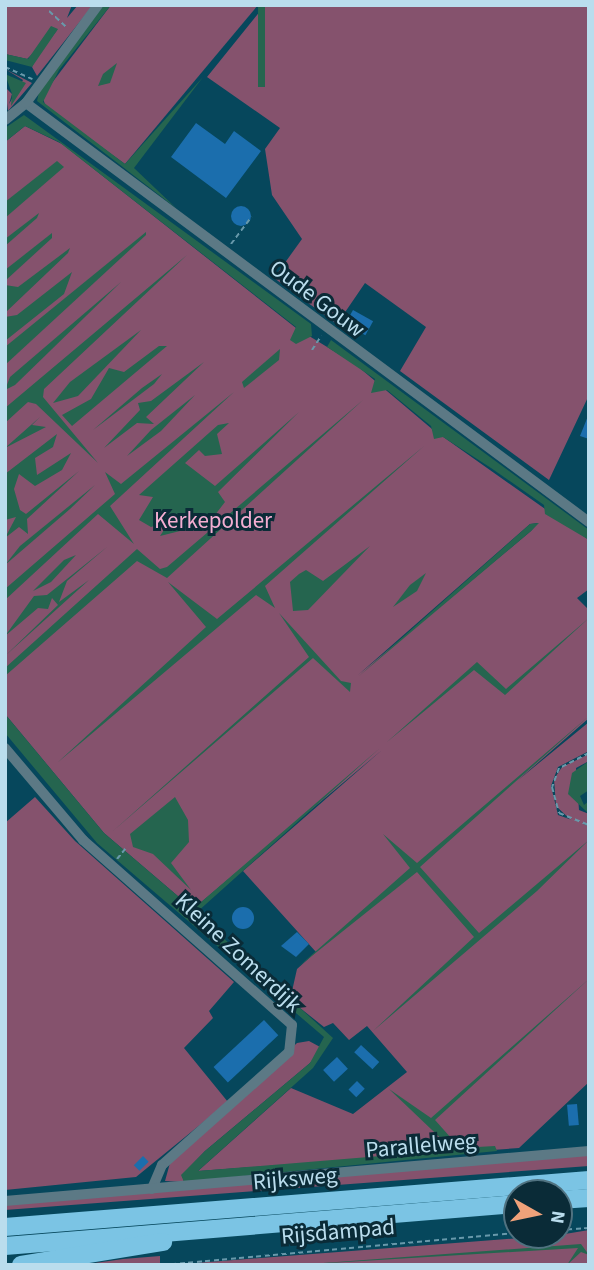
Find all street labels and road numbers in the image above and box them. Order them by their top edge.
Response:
street label: Oude Gouw [264,254,370,344]
street label: Kleine Zomerdijk [169,887,307,1019]
street label: Parallelweg [365,1127,477,1165]
street label: Rijksweg [252,1162,338,1196]
street label: Rijsdampad [280,1213,396,1251]

